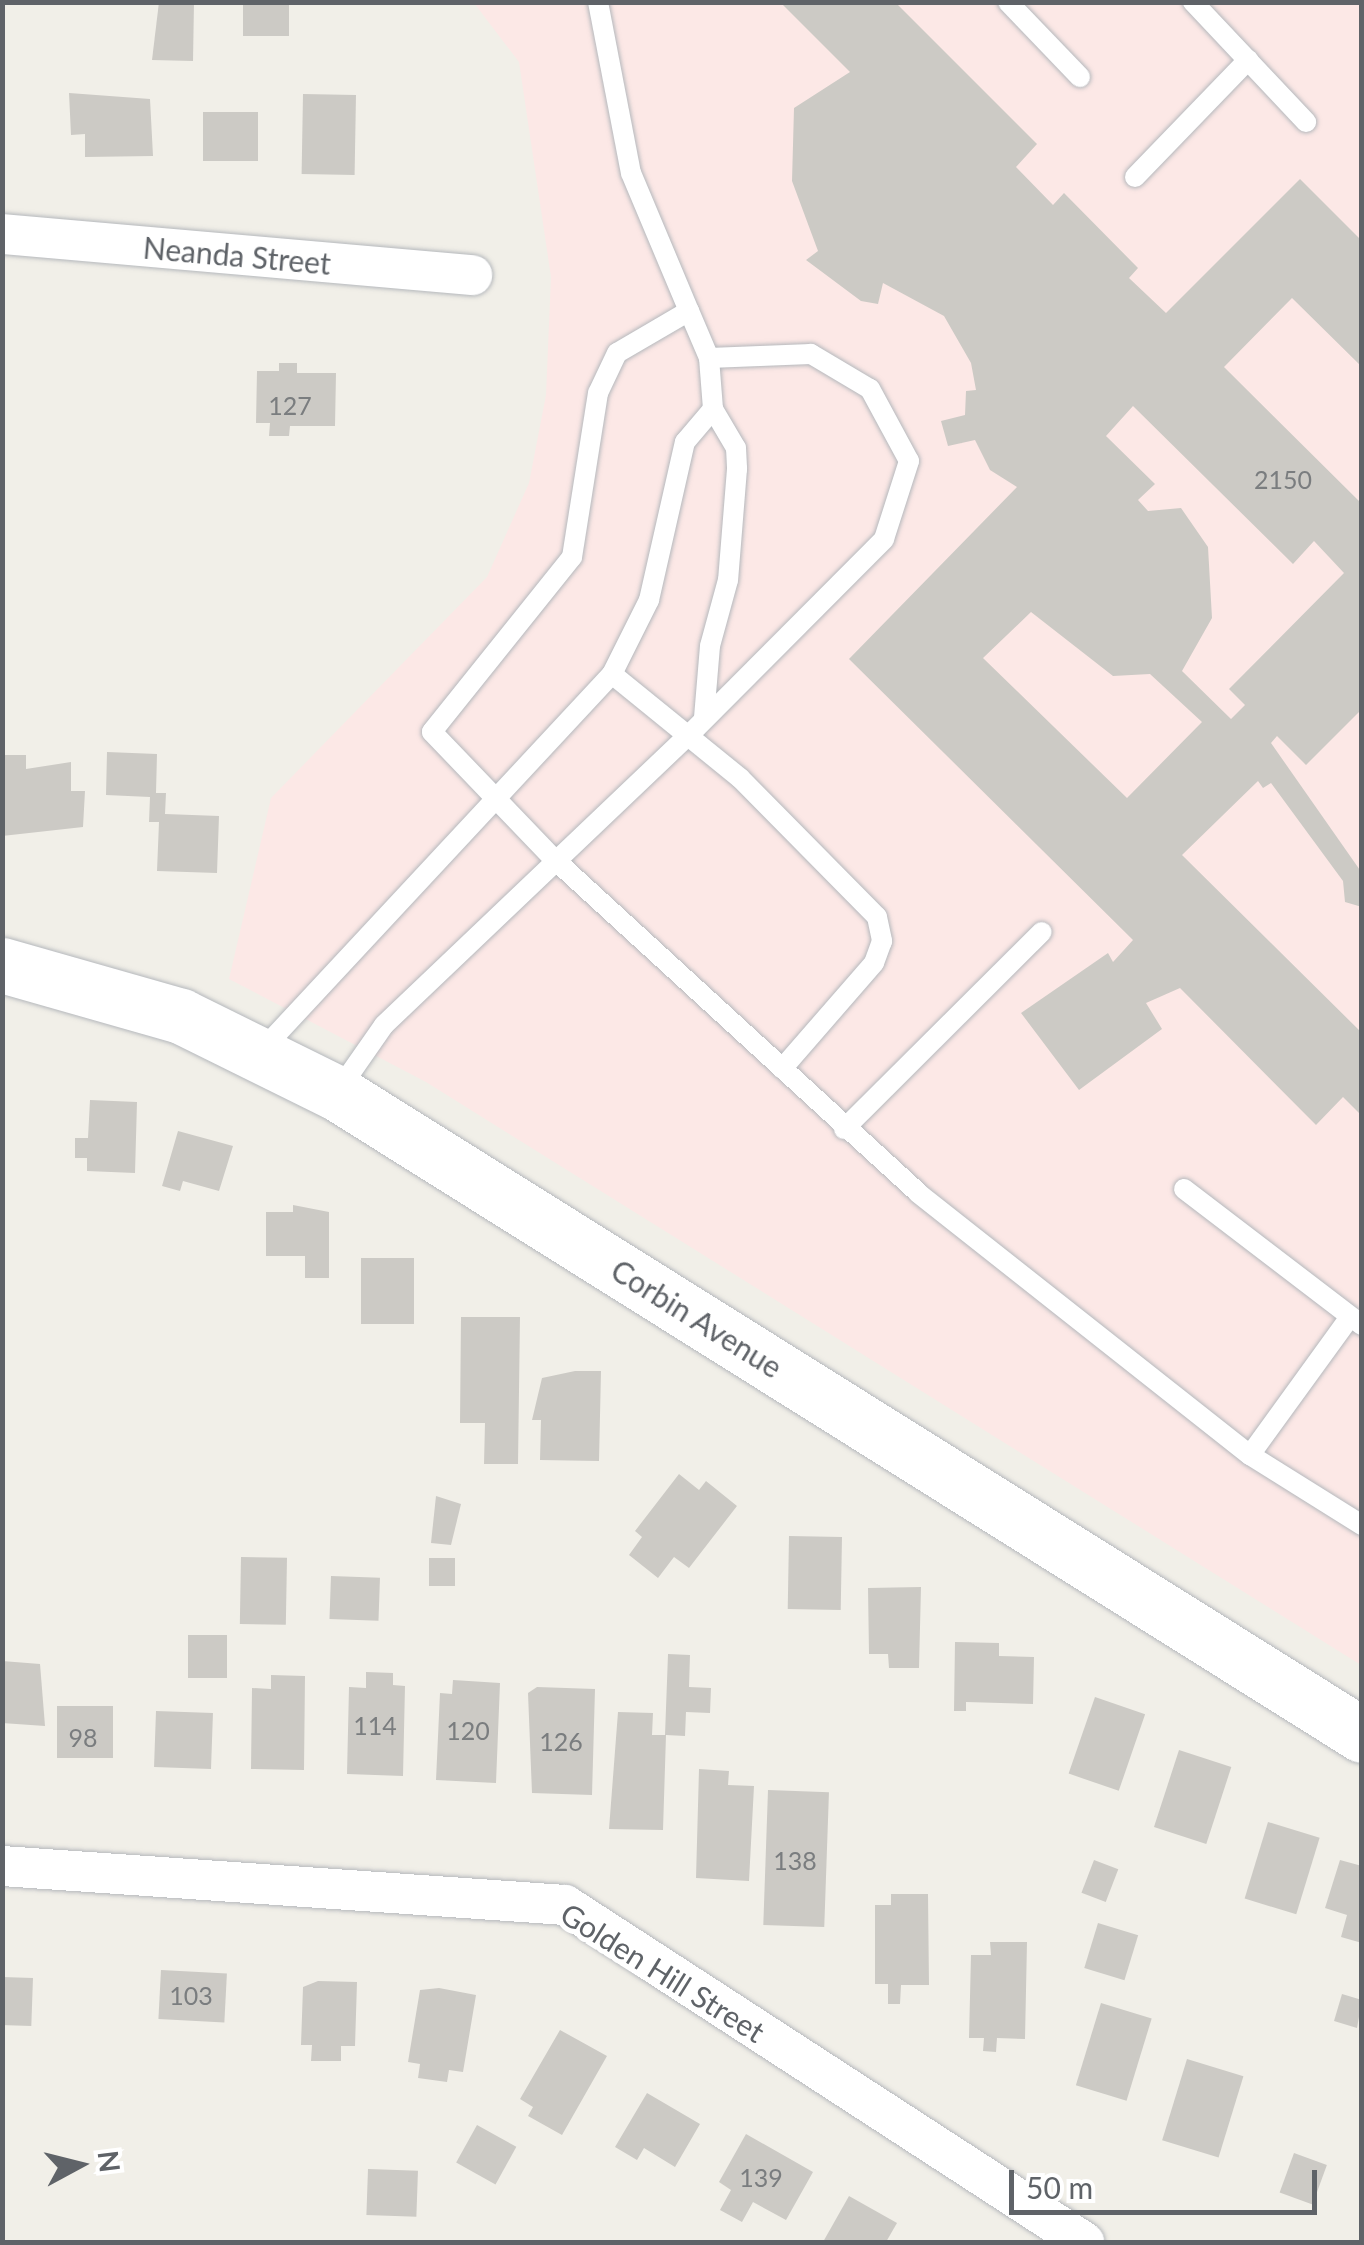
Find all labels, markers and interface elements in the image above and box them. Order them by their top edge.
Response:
street label: Neanda Street [142,229,332,281]
house number: 127 [268,390,312,420]
house number: 2150 [1254,464,1312,494]
street label: Corbin Avenue [605,1251,789,1385]
house number: 114 [353,1710,397,1740]
house number: 120 [446,1715,490,1745]
house number: 98 [69,1722,97,1752]
house number: 126 [539,1726,583,1756]
house number: 138 [773,1845,817,1875]
street label: Golden Hill Street [554,1895,772,2049]
house number: 103 [169,1980,213,2010]
north arrow [30,2115,130,2215]
text: N [92,2149,128,2174]
scale bar [1014,2150,1322,2212]
house number: 139 [739,2162,783,2192]
text: 50 m [1026,2169,1093,2205]

